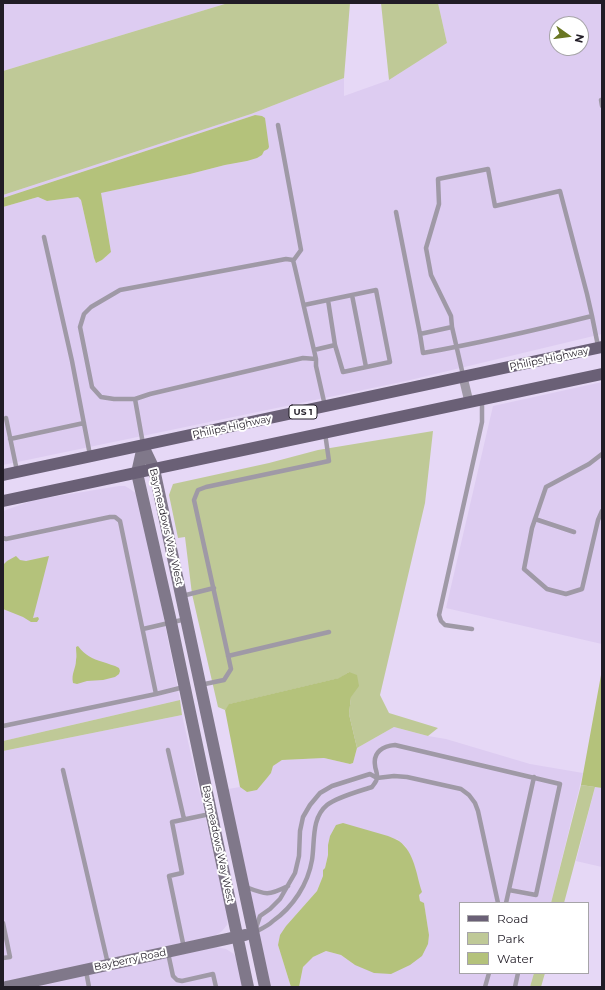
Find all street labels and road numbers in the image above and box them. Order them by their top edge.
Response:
street label: Philips Highway [508,345,590,373]
road number: US 1 [289,405,317,419]
street label: Philips Highway [191,413,273,441]
street label: Baymeadows Way West [147,467,185,587]
street label: Baymeadows Way West [200,784,236,904]
street label: Bayberry Road [93,946,167,974]

